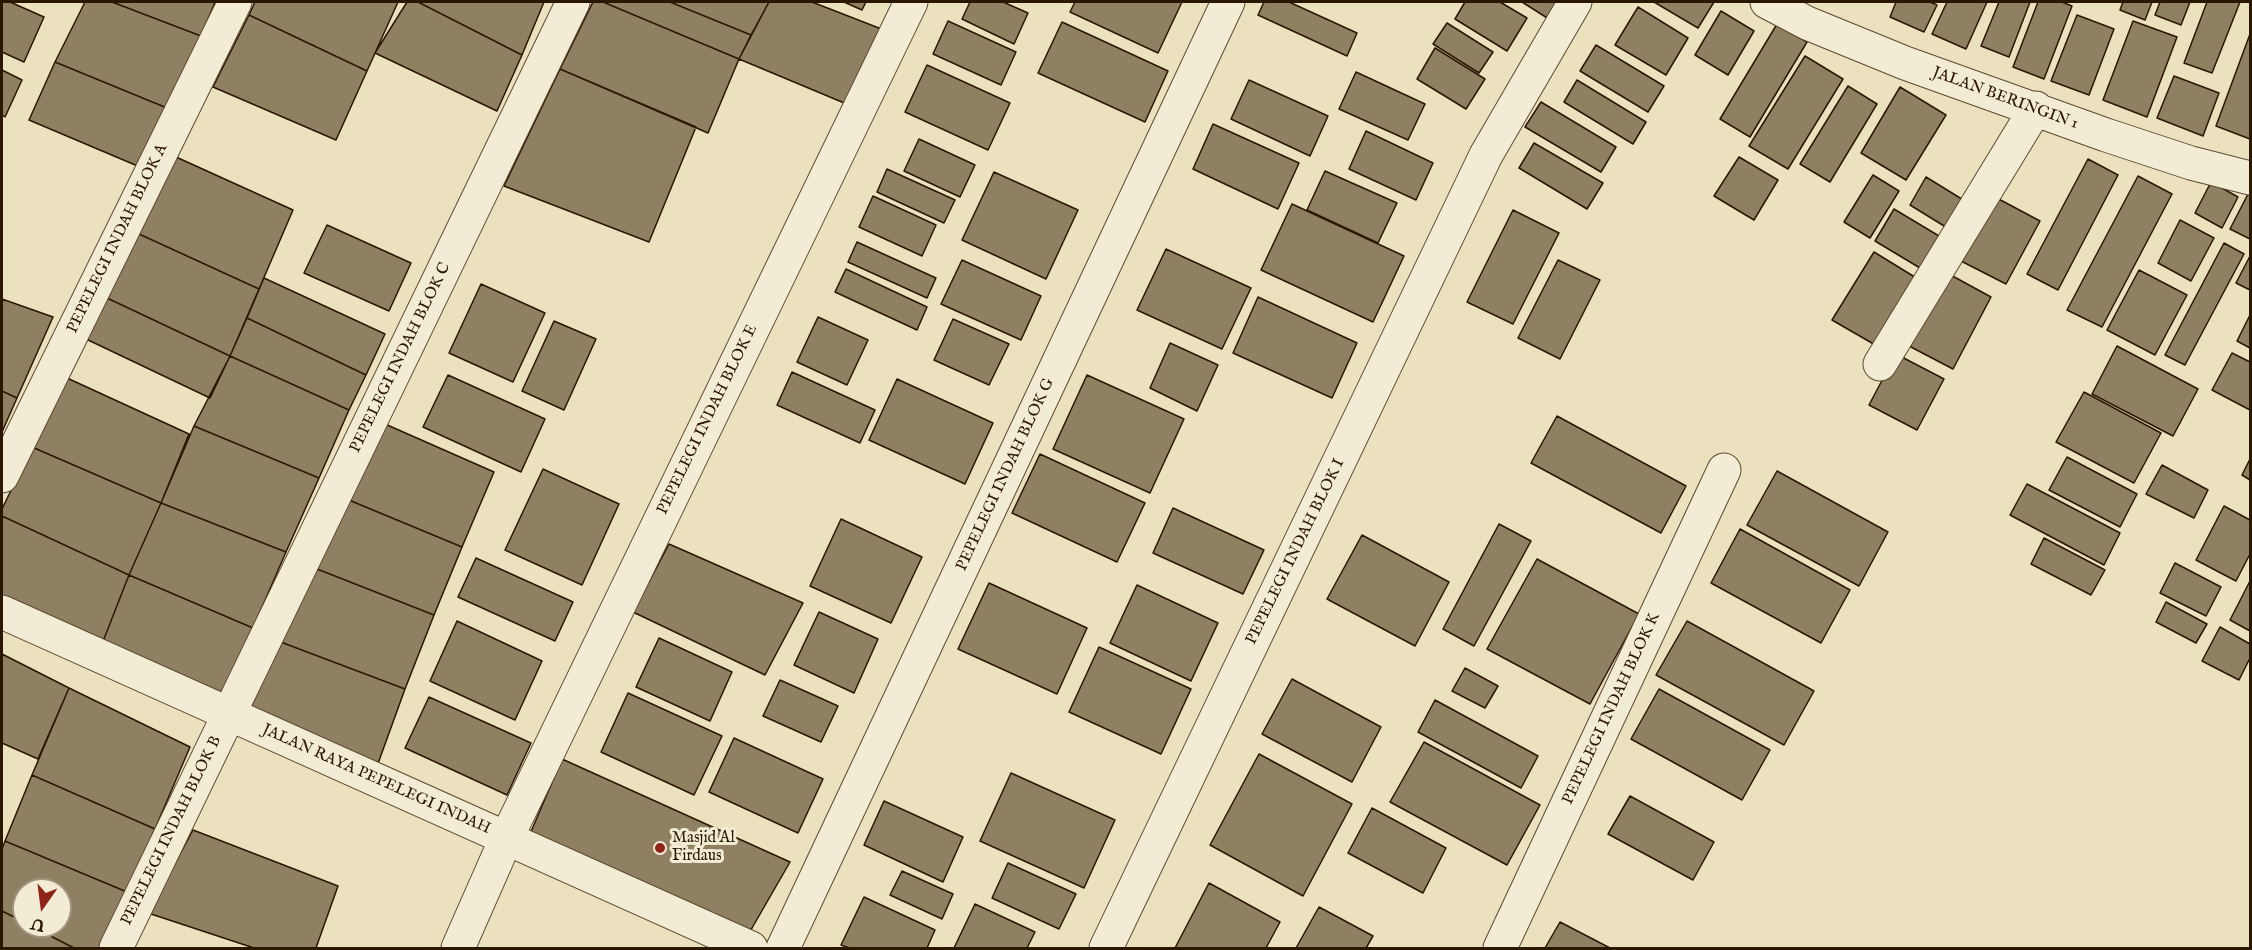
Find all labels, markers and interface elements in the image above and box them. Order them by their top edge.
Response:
street label: JALAN BERINGIN 1 [1930,64,2080,134]
street label: PEPELEGI INDAH BLOK A [64,141,172,337]
street label: PEPELEGI INDAH BLOK C [347,260,455,456]
street label: PEPELEGI INDAH BLOK E [654,322,762,518]
street label: PEPELEGI INDAH BLOK G [953,376,1059,574]
street label: PEPELEGI INDAH BLOK I [1243,456,1349,648]
street label: PEPELEGI INDAH BLOK K [1559,610,1665,808]
street label: JALAN RAYA PEPELEGI INDAH [259,721,493,839]
street label: PEPELEGI INDAH BLOK B [118,733,226,929]
place label: Masjid Al Firdaus [672,829,735,867]
marker: Masjid Al Firdaus [653,841,667,855]
north arrow [12,878,72,938]
text: U [29,912,47,935]

